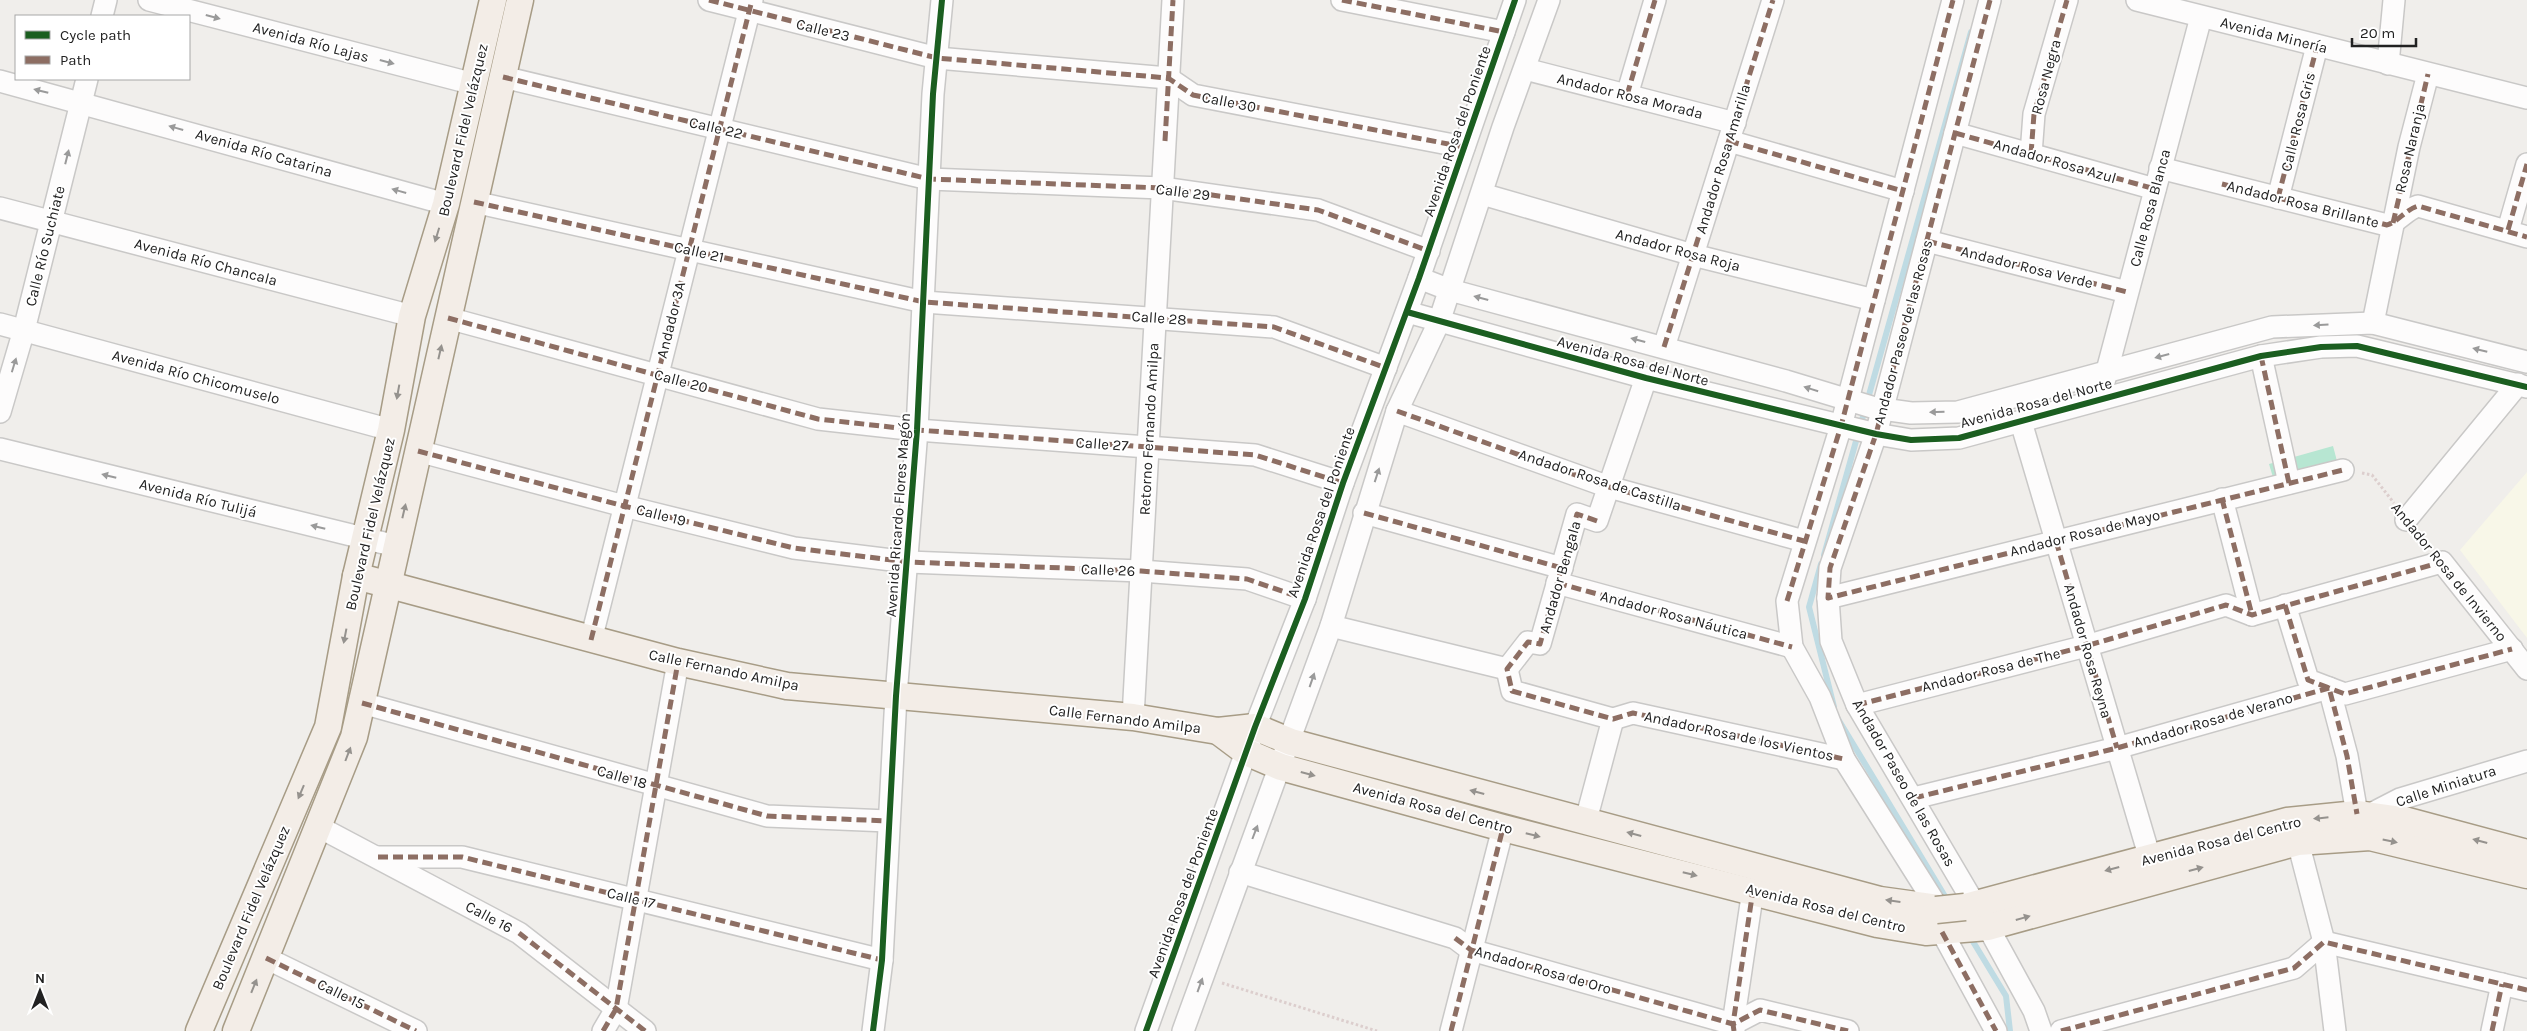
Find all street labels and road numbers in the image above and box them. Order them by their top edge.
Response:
street label: Avenida Minería [2219,13,2329,57]
street label: Calle 23 [794,15,852,45]
street label: Avenida Río Lajas [251,18,371,66]
street label: Rosa Negra [2027,37,2065,117]
street label: Boulevard Fidel Velázquez [434,42,492,218]
street label: Avenida Rosa del Poniente [1419,43,1495,219]
street label: Andador Rosa Morada [1555,69,1705,123]
street label: Calle Rosa Gris [2277,71,2319,173]
street label: Andador Rosa Amarilla [1692,82,1754,236]
street label: Calle 30 [1200,88,1258,116]
street label: Rosa Naranja [2391,101,2429,195]
street label: Calle 22 [687,113,745,143]
street label: Avenida Río Catarina [193,125,335,181]
street label: Andador Rosa Azul [1991,135,2119,187]
street label: Calle Rosa Blanca [2126,147,2174,269]
street label: Andador Rosa Brillante [2225,176,2381,232]
street label: Calle 29 [1155,180,1211,204]
street label: Calle Río Suchiate [21,184,69,308]
street label: Andador Rosa Roja [1614,225,1742,275]
street label: Avenida Río Chancala [133,234,279,290]
street label: Calle 21 [672,238,726,266]
street label: Andador Paseo de las Rosas [1870,238,1936,426]
street label: Andador Rosa Verde [1959,242,2095,292]
street label: Andador 3A [653,279,689,360]
street label: Calle 28 [1131,307,1187,329]
street label: Avenida Rosa del Norte [1555,332,1711,390]
street label: Retorno Fernando Amilpa [1135,342,1163,516]
street label: Avenida Río Chicomuselo [110,346,282,408]
street label: Calle 20 [652,365,710,397]
street label: Avenida Rosa del Norte [1958,374,2114,432]
street label: Avenida Ricardo Flores Magón [882,412,914,618]
street label: Avenida Rosa del Poniente [1283,424,1359,600]
street label: Calle 27 [1075,433,1129,455]
street label: Boulevard Fidel Velázquez [341,436,399,612]
street label: Andador Rosa de Castilla [1516,445,1684,515]
street label: Avenida Río Tulijá [137,475,259,521]
street label: Andador Rosa de Invierno [2387,499,2511,645]
street label: Calle 19 [634,500,688,530]
street label: Andador Rosa de Mayo [2008,506,2162,560]
street label: Andador Bengala [1535,519,1585,635]
street label: Calle 26 [1080,560,1136,580]
street label: Andador Rosa Reyna [2060,582,2116,720]
street label: Andador Rosa Náutica [1598,587,1750,643]
street label: Andador Rosa de The [1920,644,2062,696]
street label: Calle Fernando Amilpa [647,645,801,695]
street label: Andador Rosa de Verano [2131,689,2295,751]
street label: Andador Paseo de las Rosas [1849,696,1959,870]
street label: Calle Fernando Amilpa [1048,701,1202,737]
street label: Andador Rosa de los Vientos [1643,707,1835,765]
street label: Calle 18 [595,761,649,793]
street label: Calle Miniatura [2394,761,2498,811]
street label: Avenida Rosa del Centro [1351,778,1515,838]
street label: Avenida Rosa del Poniente [1144,806,1222,980]
street label: Avenida Rosa del Centro [2139,812,2303,870]
street label: Boulevard Fidel Velázquez [208,823,294,993]
street label: Avenida Rosa del Centro [1744,879,1908,937]
street label: Calle 17 [605,883,657,913]
street label: Calle 16 [462,897,516,937]
street label: Andador Rosa de Oro [1473,942,1613,998]
street label: Calle 15 [314,975,368,1013]

